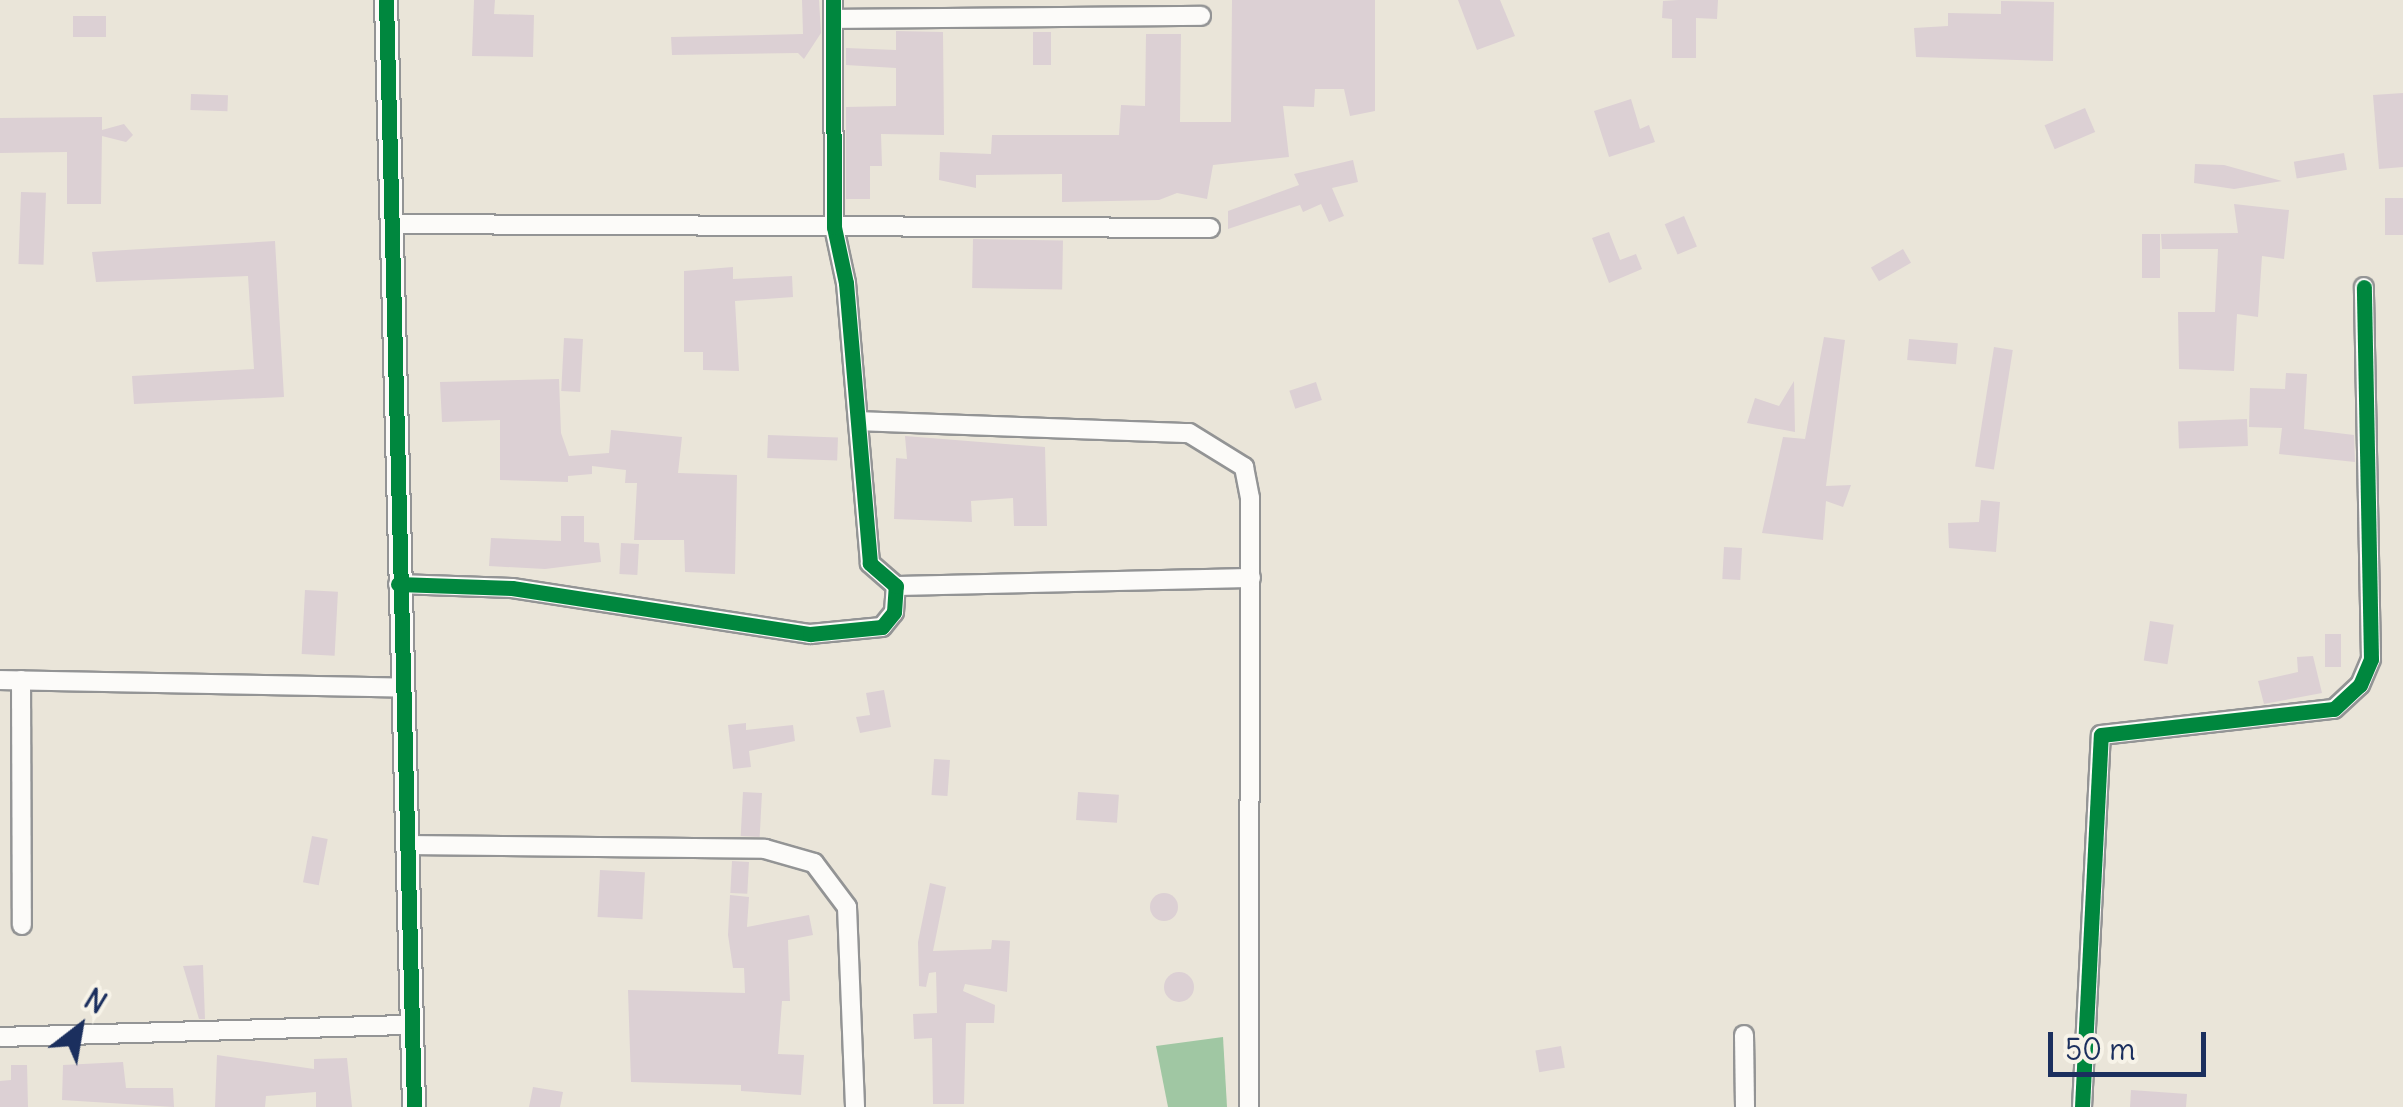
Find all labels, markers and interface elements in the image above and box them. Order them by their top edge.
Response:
north arrow [30,977,130,1077]
text: N [78,981,113,1022]
scale bar [2053,1012,2210,1074]
text: 50 m [2065,1030,2135,1068]

